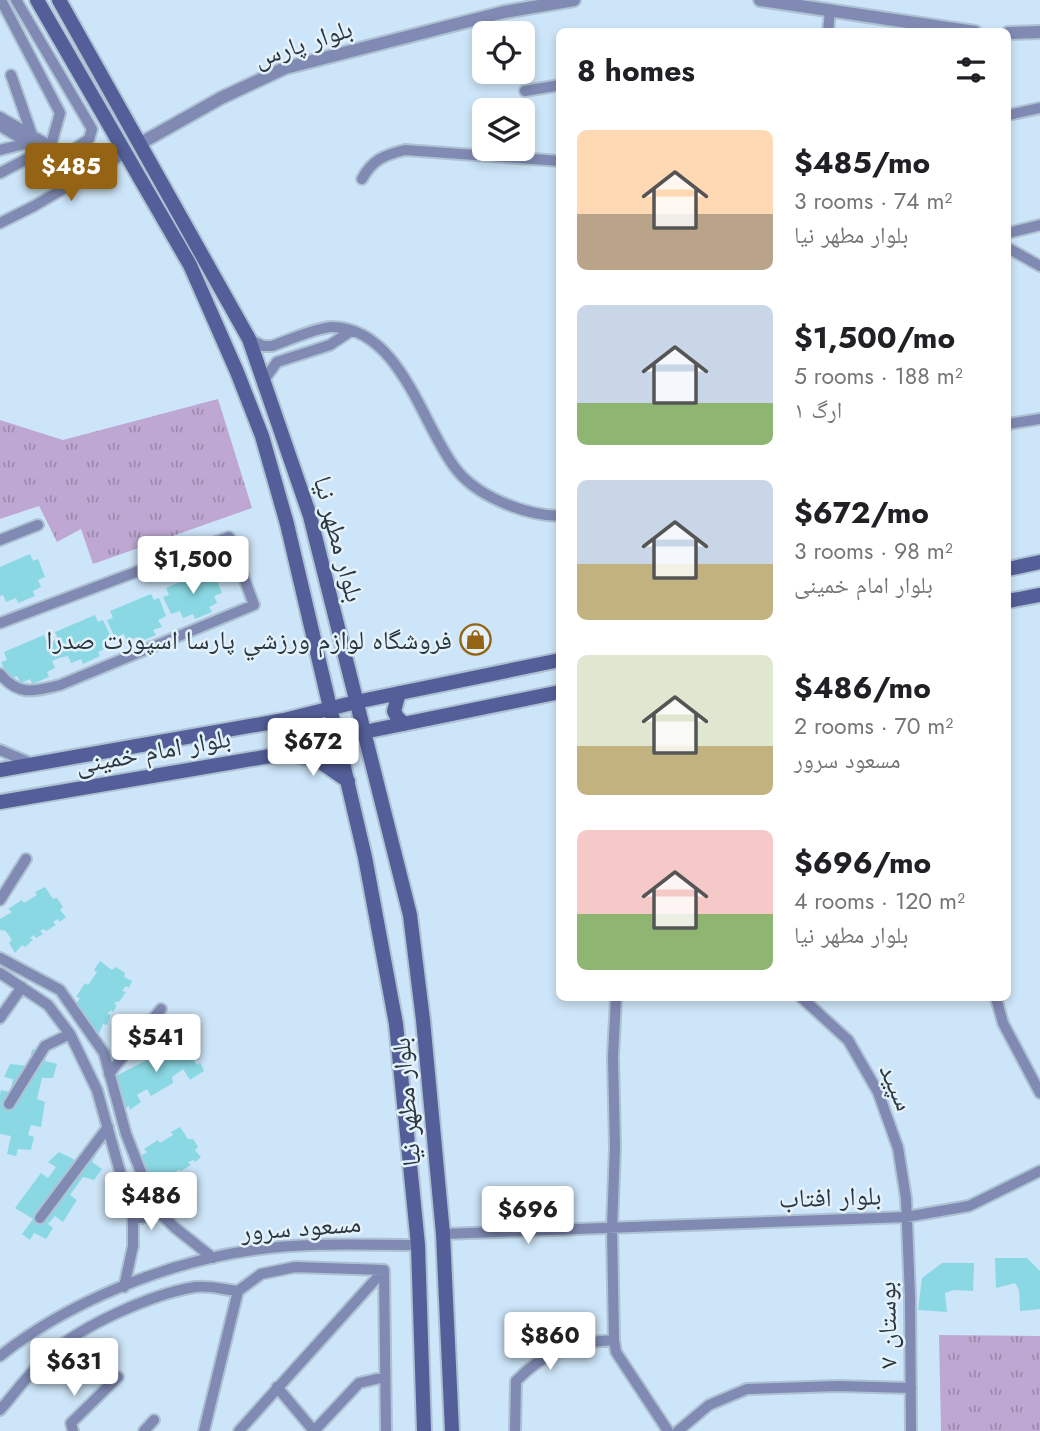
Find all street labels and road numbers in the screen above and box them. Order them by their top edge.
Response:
street label: بلوار پارس [249,9,357,77]
street label: بلوار مطهر نیا [304,472,374,606]
street label: بلوار امام خمینی [72,719,234,783]
street label: بلوار مطهر نیا [381,1036,431,1168]
street label: سپید [870,1057,924,1117]
street label: بلوار افتاب [778,1176,882,1218]
street label: مسعود سرور [239,1204,362,1250]
street label: بوستان ۷ [867,1281,907,1369]

